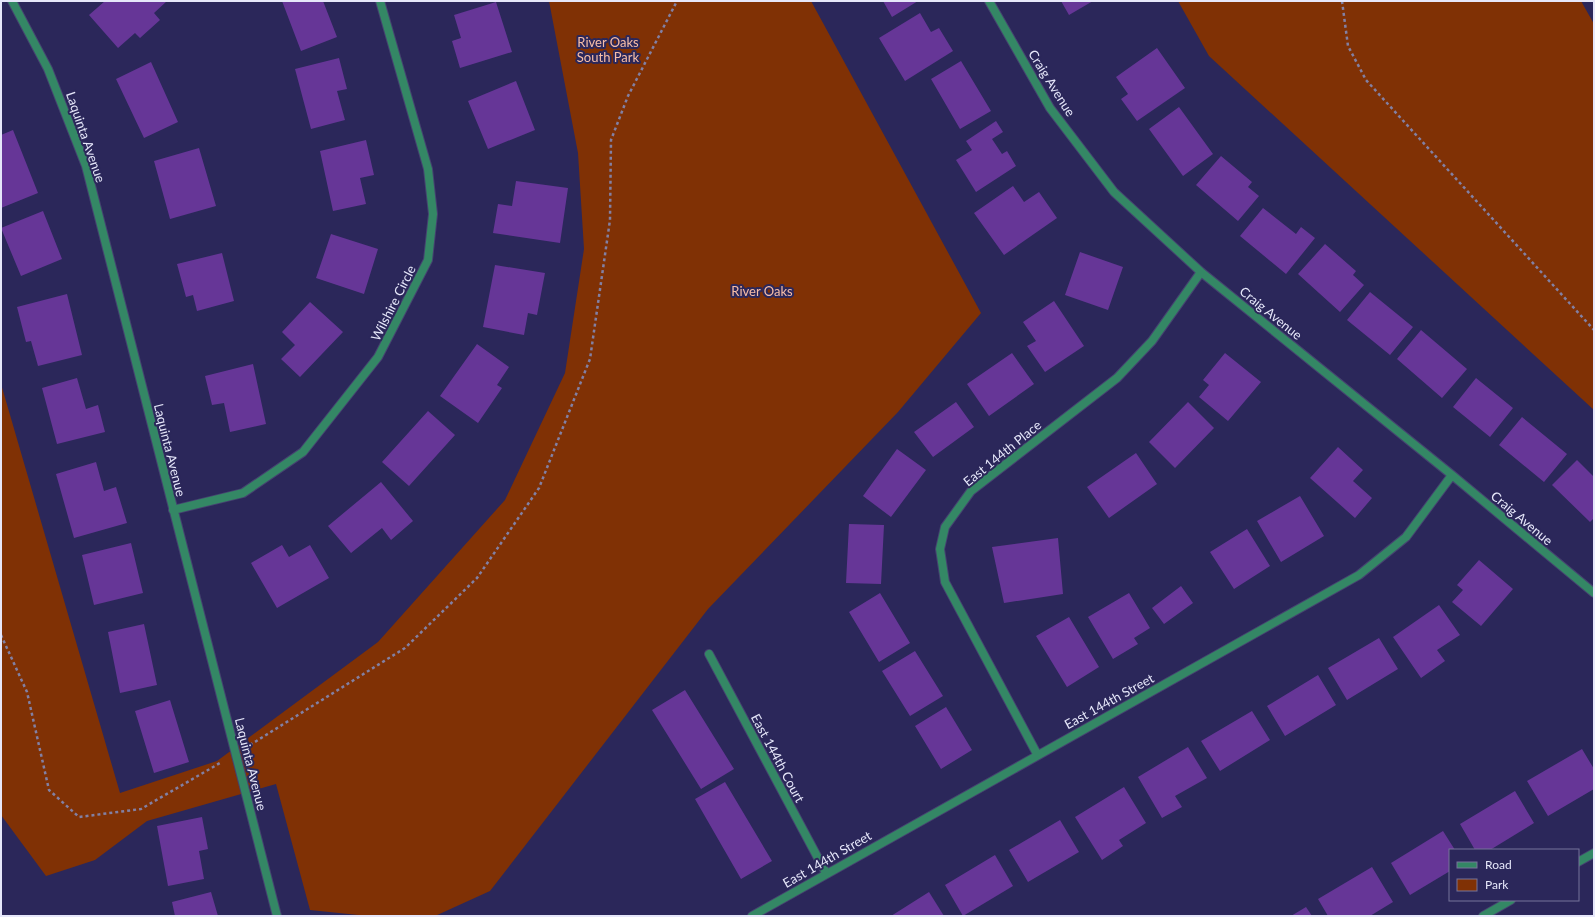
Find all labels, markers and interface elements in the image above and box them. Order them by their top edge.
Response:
park label: River Oaks South Park [577,34,640,65]
street label: Craig Avenue [1025,47,1079,119]
street label: Laquinta Avenue [63,89,109,185]
street label: Wilshire Circle [367,262,419,343]
park label: River Oaks [731,283,793,299]
street label: Craig Avenue [1237,283,1305,343]
street label: Laquinta Avenue [151,402,189,498]
street label: East 144th Place [960,417,1044,489]
street label: Craig Avenue [1488,488,1556,548]
street label: East 144th Street [1062,670,1157,732]
street label: East 144th Court [748,711,808,805]
street label: Laquinta Avenue [232,716,270,812]
street label: East 144th Street [780,827,874,891]
legend [1449,849,1579,901]
text: Road [1485,857,1512,872]
text: Park [1485,877,1509,892]

